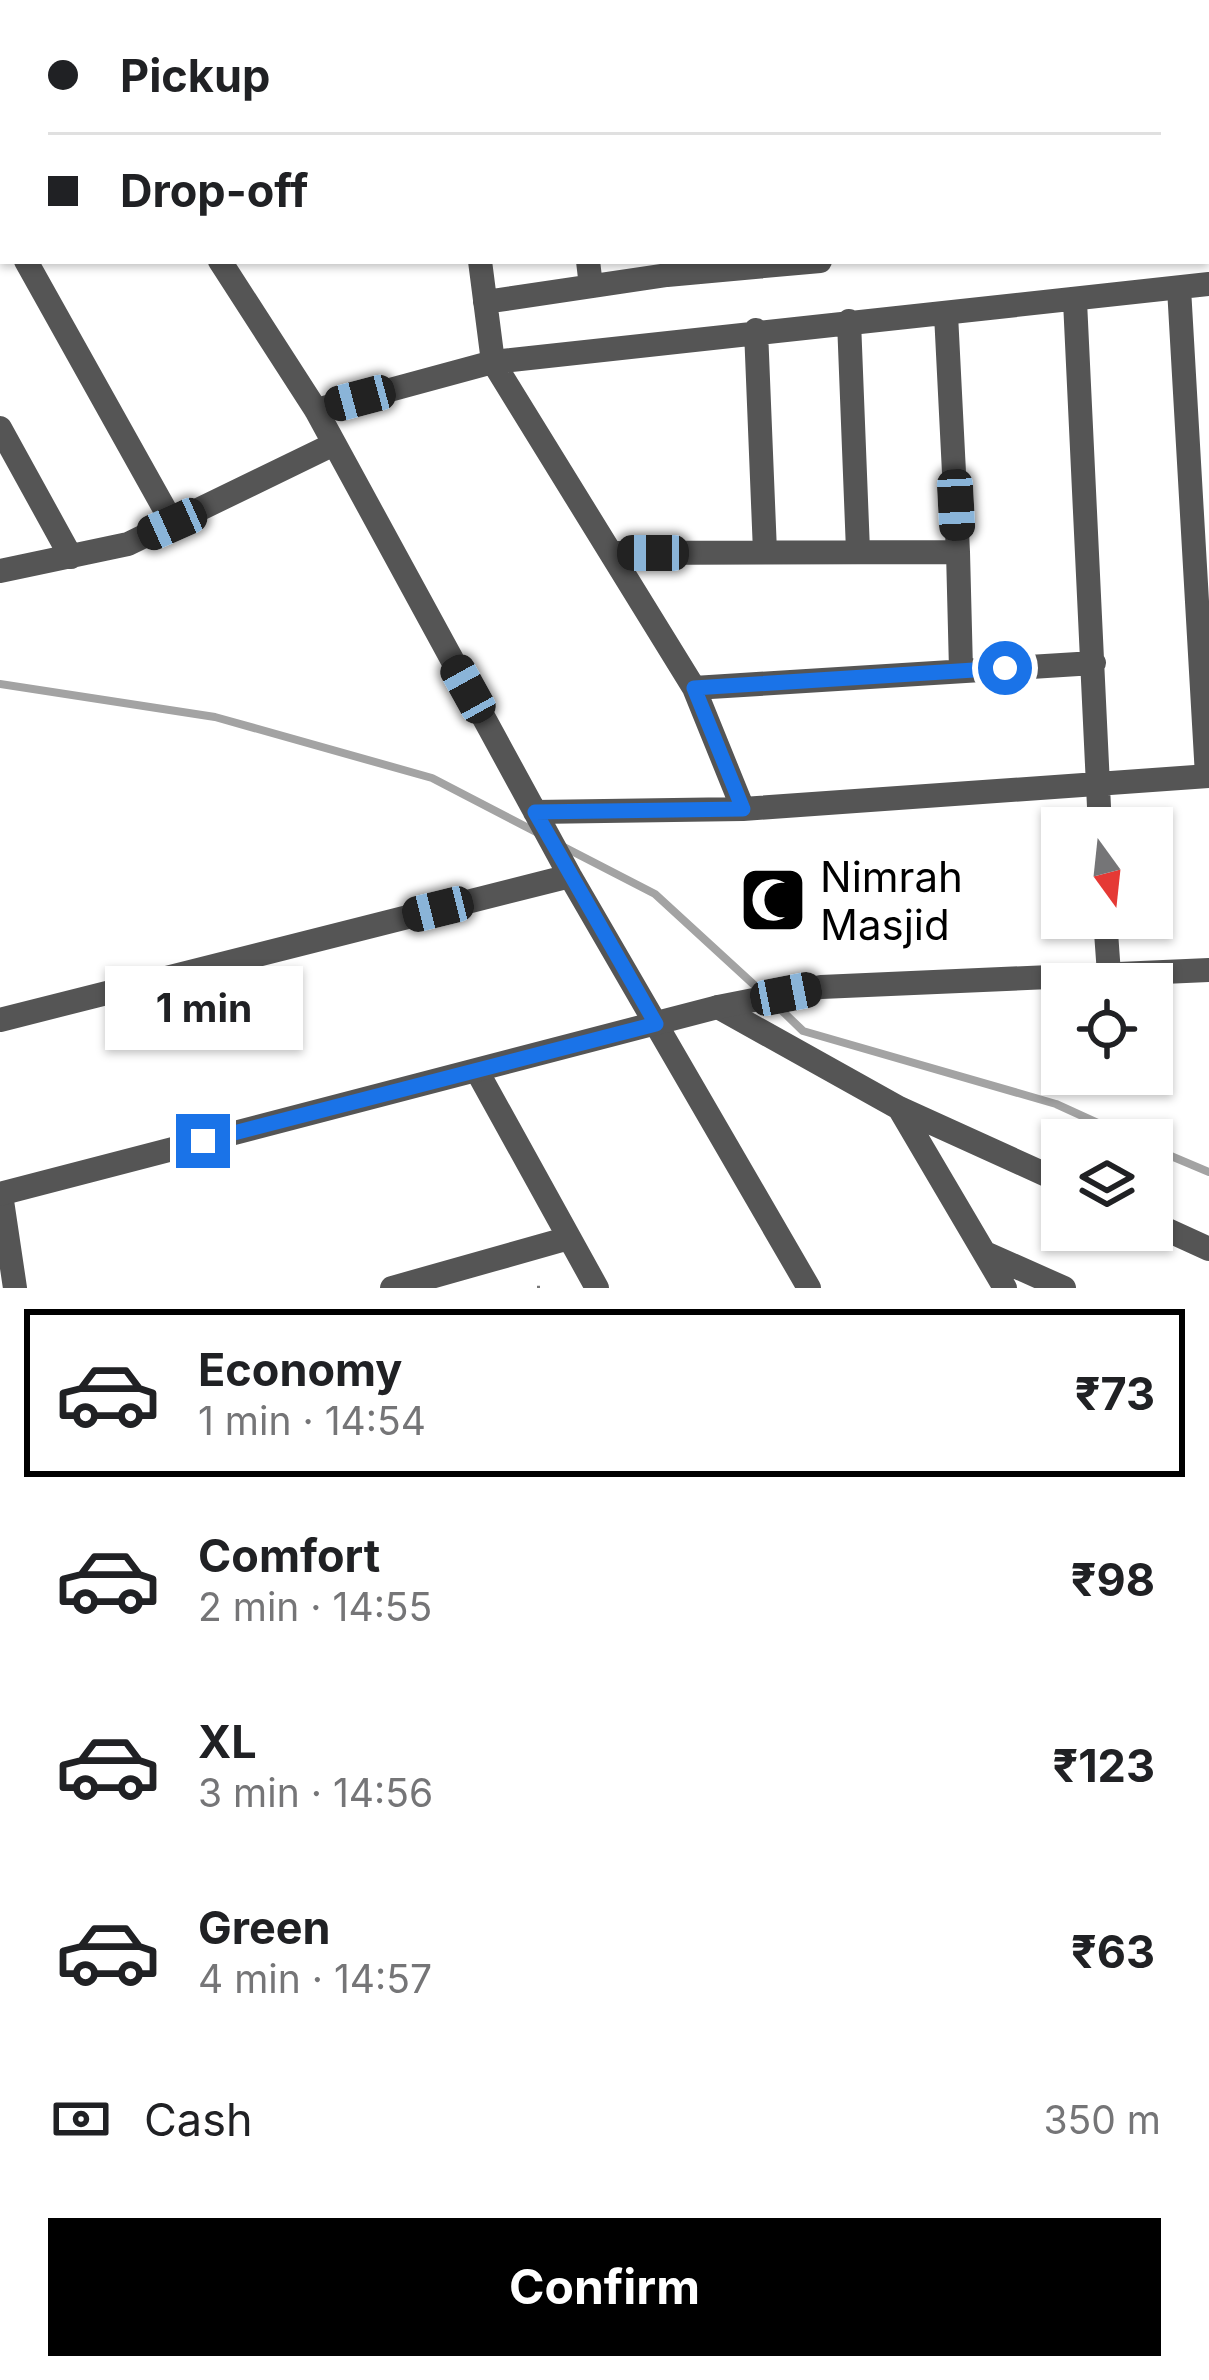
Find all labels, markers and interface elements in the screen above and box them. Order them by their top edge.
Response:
text: Pickup [120,48,270,103]
text: Drop-off [120,163,308,218]
car [321,371,399,425]
car [936,468,976,542]
car [132,493,212,555]
car [617,535,689,571]
route start [978,641,1032,695]
car [435,649,501,729]
north arrow [1041,807,1173,939]
map controls [1041,807,1173,1251]
place label: Nimrah Masjid [820,851,963,950]
mosque icon: Nimrah Masjid [738,865,808,935]
car [399,883,477,935]
button: locate [1041,963,1173,1095]
callout: 1 min [104,967,302,1051]
car [747,969,825,1019]
text: 1 min [156,984,252,1031]
route end [176,1114,230,1168]
button: layers [1041,1119,1173,1251]
icon: car [54,1339,162,1447]
text: Economy [198,1342,402,1397]
text: ₹73 [1075,1366,1155,1421]
text: 1 min · 14:54 [198,1397,426,1444]
icon: car [54,1525,162,1633]
text: Comfort [198,1528,380,1583]
text: ₹98 [1071,1552,1155,1607]
text: 2 min · 14:55 [198,1583,432,1630]
icon: car [54,1711,162,1819]
text: XL [198,1714,257,1769]
text: ₹123 [1052,1738,1155,1793]
text: 3 min · 14:56 [198,1769,433,1816]
icon: car [54,1897,162,2005]
text: Green [198,1900,331,1955]
text: ₹63 [1071,1924,1155,1979]
text: 4 min · 14:57 [198,1955,432,2002]
icon: cash [48,2086,114,2152]
text: Cash [144,2092,253,2147]
text: 350 m [1043,2096,1161,2143]
button: Confirm [48,2218,1161,2356]

